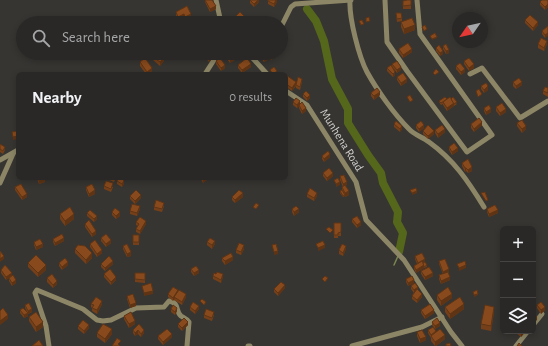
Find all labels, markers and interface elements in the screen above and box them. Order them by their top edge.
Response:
north arrow [452,12,488,48]
search box [16,16,288,60]
icon: search [30,27,52,49]
text: Search here [62,30,130,45]
text: Nearby [32,89,82,106]
text: 0 results [229,91,272,104]
street label: Munhena Road [318,107,366,173]
map controls [500,226,536,334]
button: + [500,226,536,262]
button: − [500,262,536,298]
button: layers [500,298,536,334]

